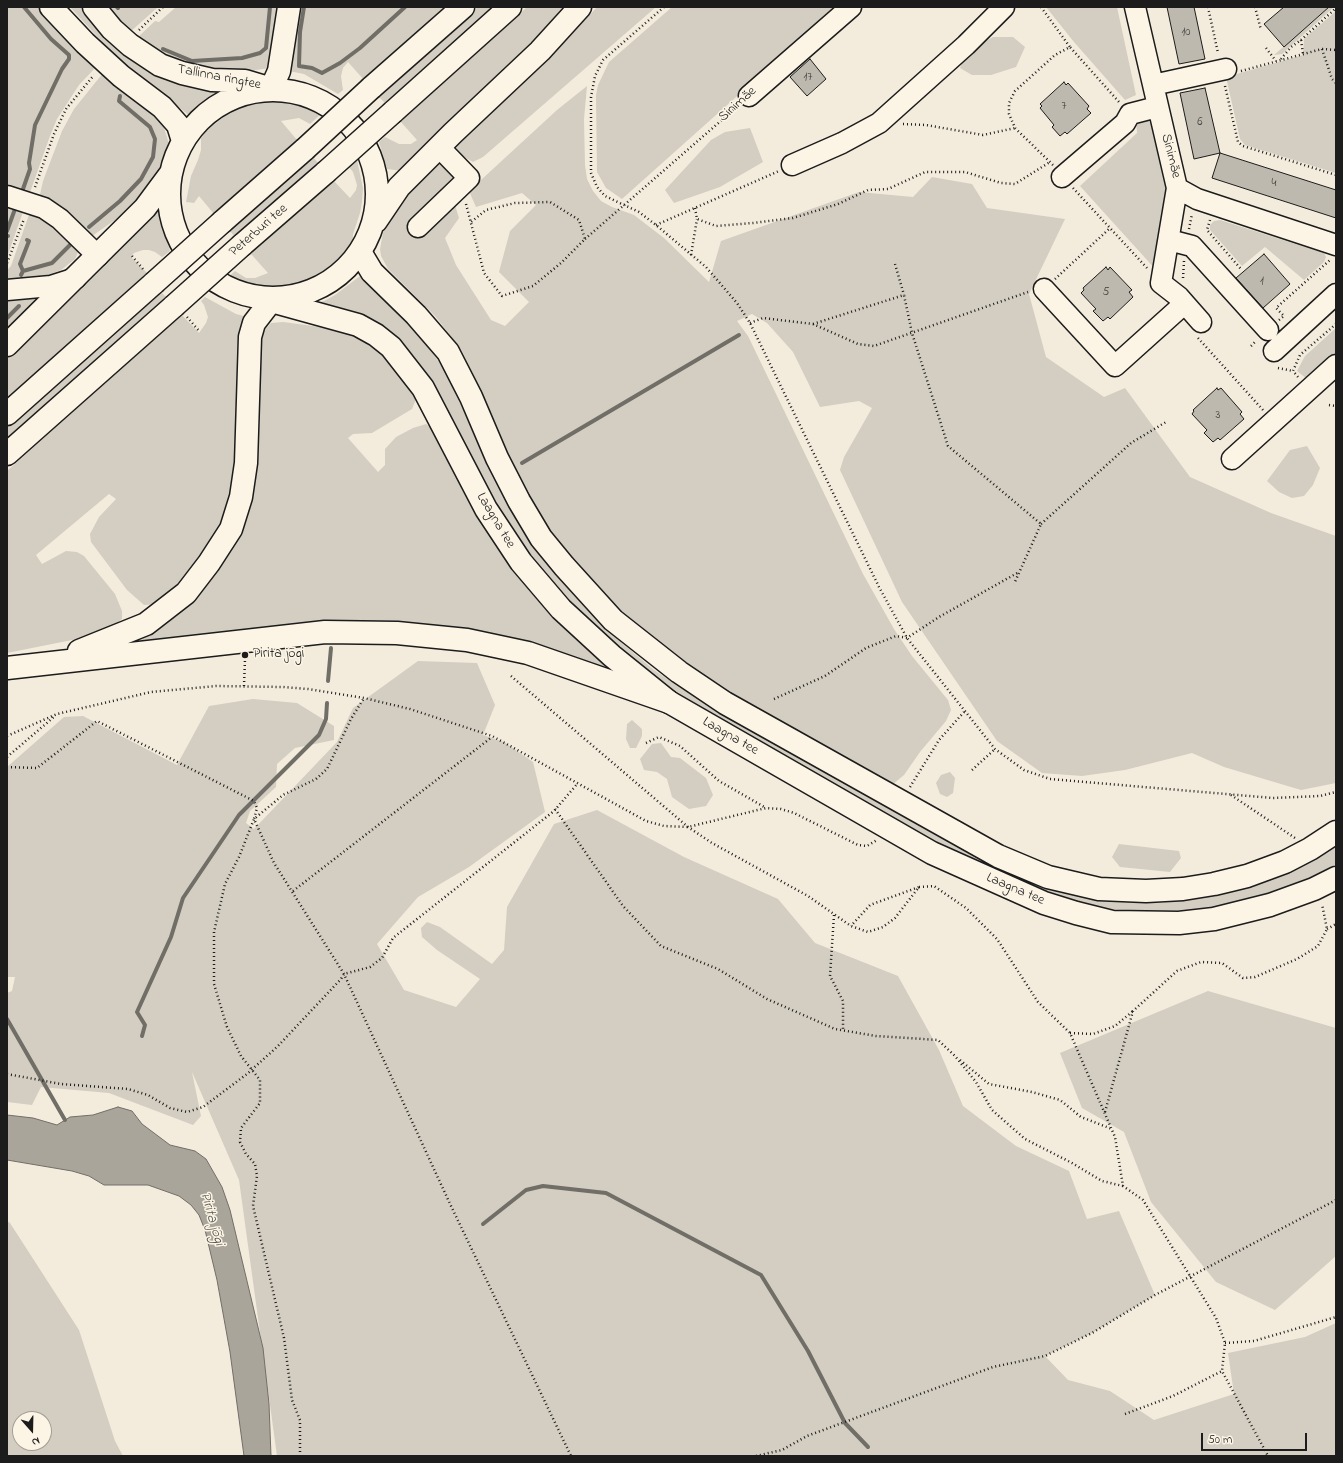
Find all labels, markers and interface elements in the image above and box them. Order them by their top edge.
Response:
house number: 10 [1182,26,1190,40]
street label: Tallinna ringtee [176,62,262,94]
house number: 17 [804,71,812,85]
street label: Sinimäe [716,84,760,126]
house number: 7 [1062,100,1066,114]
house number: 6 [1197,116,1203,130]
street label: Sinimäe [1156,132,1184,180]
house number: 4 [1272,177,1276,191]
street label: Peterburi tee [226,201,292,261]
house number: 1 [1260,275,1264,289]
house number: 5 [1103,286,1109,300]
house number: 3 [1216,409,1220,423]
street label: Laagna tee [472,490,518,552]
place label: Pirita jõgi [253,647,304,663]
marker: Pirita jõgi [240,650,250,660]
street label: Laagna tee [699,714,761,760]
street label: Laagna tee [983,870,1047,910]
water label: Pirita jõgi [195,1190,227,1248]
north arrow [12,1411,52,1451]
scale bar [1203,1425,1309,1451]
text: 50 m [1208,1431,1232,1449]
text: N [30,1433,42,1450]

